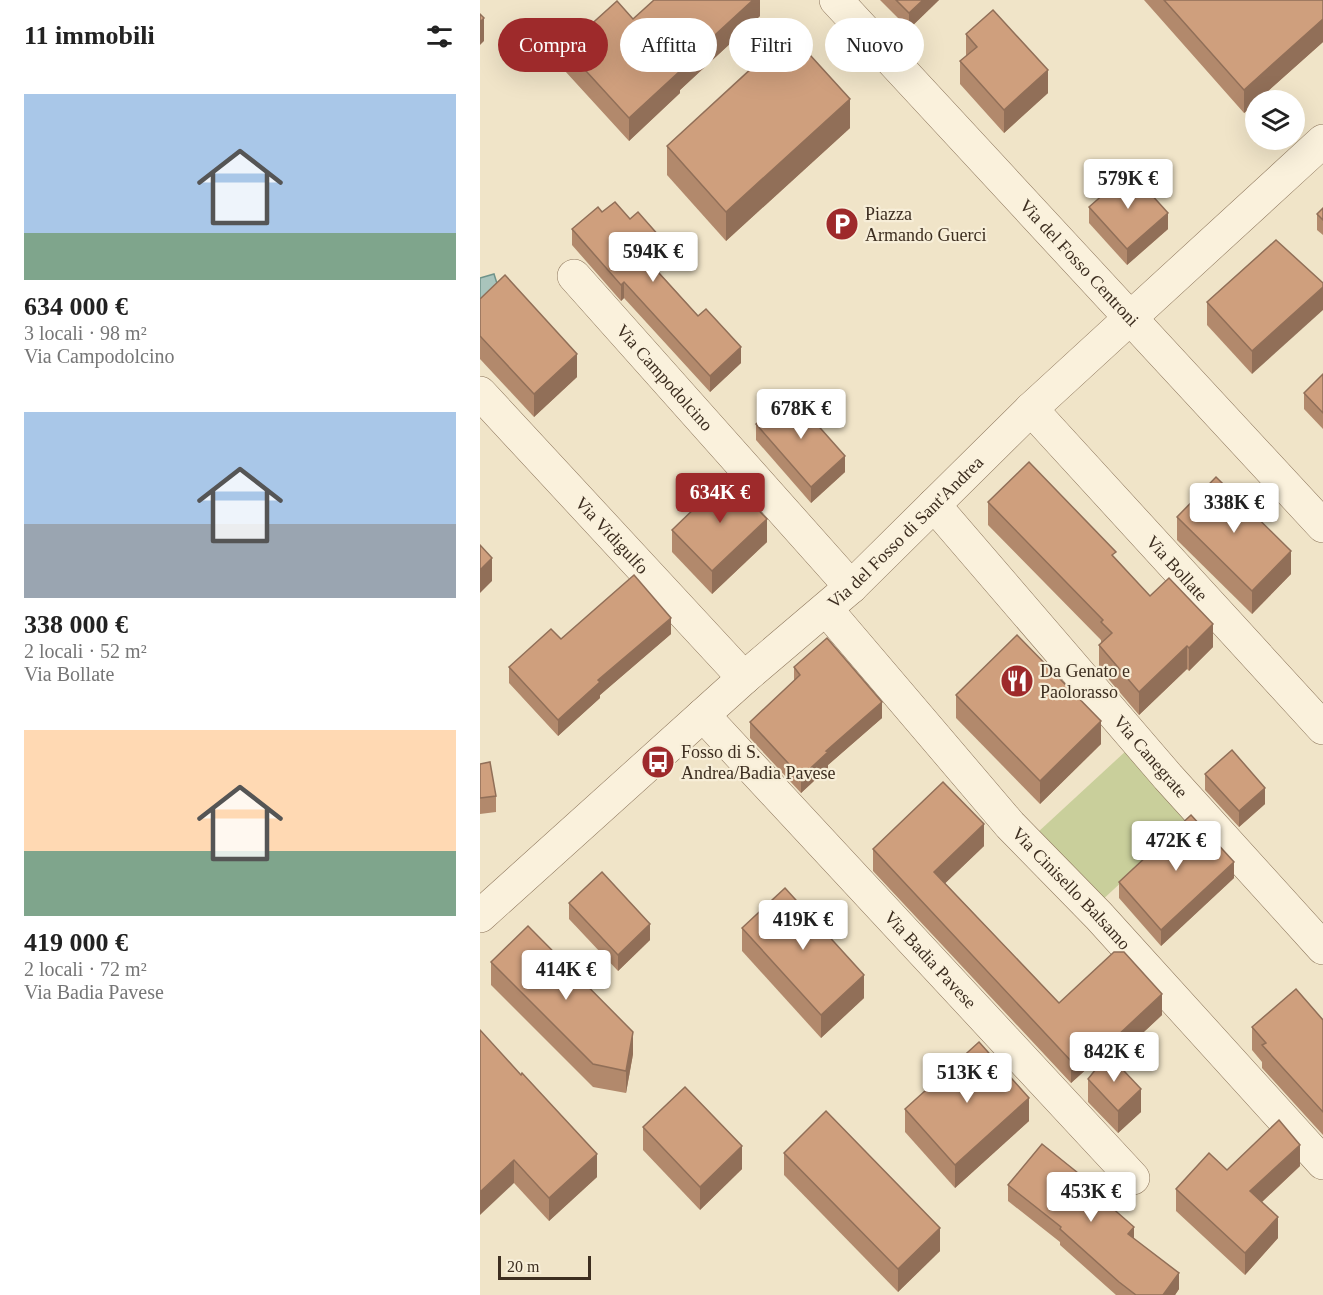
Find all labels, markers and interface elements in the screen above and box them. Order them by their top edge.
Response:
chip: Compra [498,18,608,72]
chip: Affitta [620,18,717,72]
chip: Filtri [729,18,813,72]
chip: Nuovo [825,18,924,72]
icon: filters [423,20,456,53]
text: 11 immobili [24,21,155,50]
map controls [1245,90,1305,150]
button: layers [1245,90,1305,150]
icon: home [186,133,294,241]
pin: 579K € [1079,159,1177,210]
text: 579K € [1098,167,1158,189]
street label: Via del Fosso Centroni [1016,195,1143,330]
place label: Piazza Armando Guerci [865,204,986,245]
parking icon: Piazza Armando Guerci [824,206,860,242]
pin: 594K € [604,232,702,283]
text: 594K € [623,240,683,262]
text: 634 000 € [24,292,128,321]
street label: Via Campodolcino [612,320,717,435]
text: 3 locali · 98 m² [24,322,147,344]
text: Via Campodolcino [24,345,174,367]
pin: 678K € [752,389,850,440]
text: 678K € [771,397,831,419]
icon: home [186,451,294,559]
street label: Via del Fosso di Sant'Andrea [824,452,987,612]
pin: 634K € [671,473,769,524]
text: 634K € [690,481,750,503]
pin: 338K € [1185,483,1283,534]
text: 338K € [1204,491,1264,513]
street label: Via Vidigulfo [571,493,653,578]
street label: Via Bollate [1142,532,1212,605]
text: 338 000 € [24,610,128,639]
text: 2 locali · 52 m² [24,640,147,662]
place label: Da Genato e Paolorasso [1040,661,1130,702]
text: Via Bollate [24,663,114,685]
restaurant icon: Da Genato e Paolorasso [999,663,1035,699]
street label: Via Canegrate [1110,711,1192,802]
place label: Fosso di S. Andrea/Badia Pavese [681,742,835,783]
bus stop icon: Fosso di S. Andrea/Badia Pavese [640,744,676,780]
icon: home [186,769,294,877]
pin: 472K € [1127,821,1225,872]
street label: Via Cinisello Balsamo [1008,823,1135,954]
text: 472K € [1146,829,1206,851]
pin: 419K € [754,900,852,951]
street label: Via Badia Pavese [880,907,980,1013]
text: 419K € [773,908,833,930]
text: 419 000 € [24,928,128,957]
pin: 414K € [517,950,615,1001]
text: 2 locali · 72 m² [24,958,147,980]
text: 414K € [536,958,596,980]
text: Via Badia Pavese [24,981,164,1003]
pin: 842K € [1065,1032,1163,1083]
text: 842K € [1084,1040,1144,1062]
pin: 513K € [918,1053,1016,1104]
text: 513K € [937,1061,997,1083]
pin: 453K € [1042,1172,1140,1223]
text: 453K € [1061,1180,1121,1202]
scale bar [498,1253,591,1280]
text: 20 m [507,1258,539,1275]

